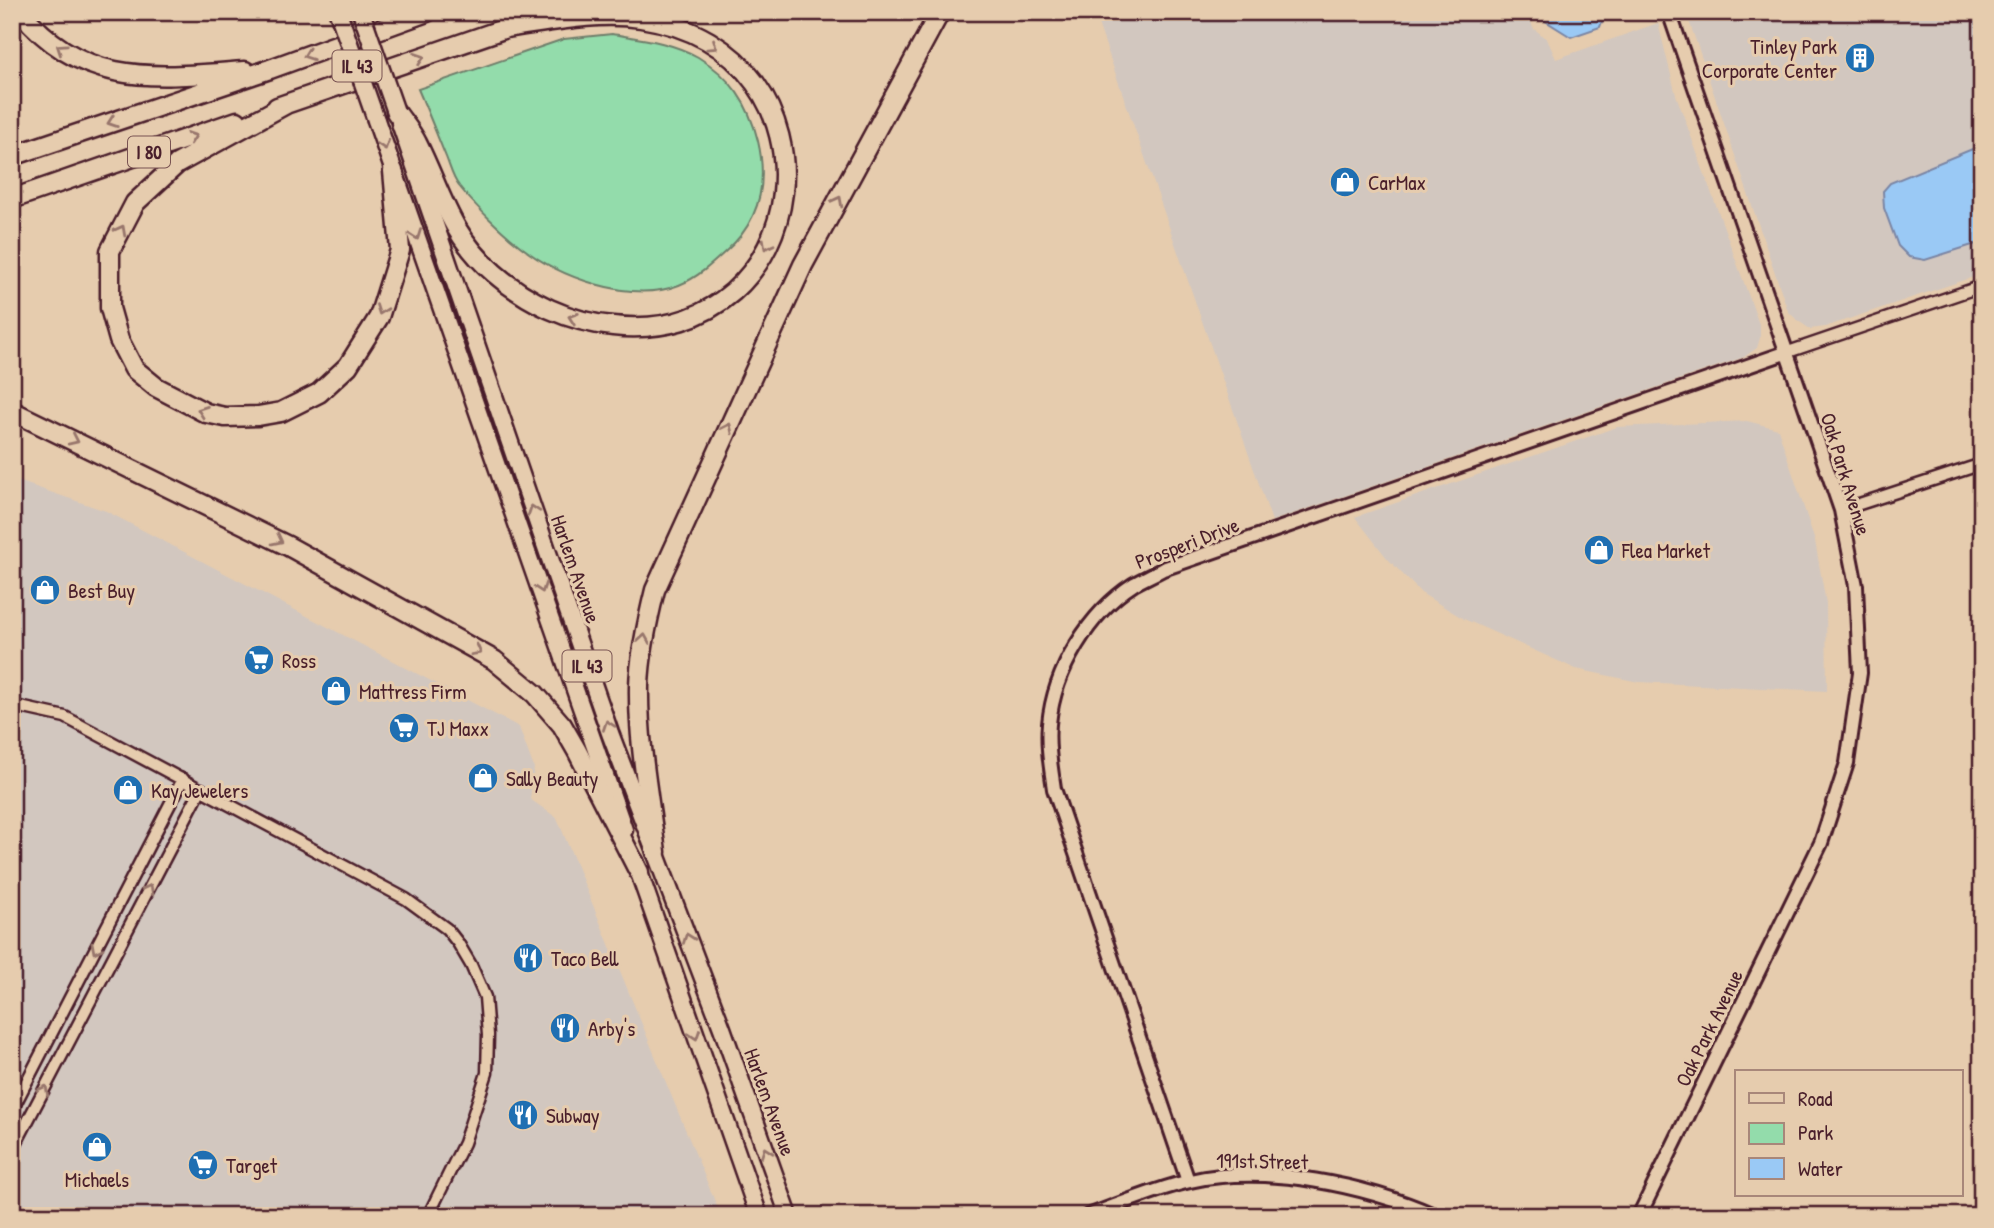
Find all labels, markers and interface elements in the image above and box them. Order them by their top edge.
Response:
place label: Tinley Park Corporate Center [1702,32,1837,85]
one-way arrow [705,37,718,50]
building icon: Tinley Park Corporate Center [1843,41,1877,75]
one-way arrow [55,43,68,56]
one-way arrow [303,47,315,61]
road number: IL 43 [332,50,382,82]
one-way arrow [414,52,426,66]
one-way arrow [107,114,119,128]
one-way arrow [186,131,198,145]
road number: I 80 [128,136,170,168]
one-way arrow [376,139,391,151]
shop icon: CarMax [1328,165,1362,199]
place label: CarMax [1368,168,1426,197]
one-way arrow [829,196,843,208]
one-way arrow [113,225,126,237]
one-way arrow [407,229,421,241]
one-way arrow [762,238,776,250]
one-way arrow [375,303,389,315]
one-way arrow [568,312,580,326]
one-way arrow [197,405,209,419]
street label: Oak Park Avenue [1814,409,1878,539]
one-way arrow [720,423,734,435]
one-way arrow [67,432,79,446]
one-way arrow [527,504,541,516]
street label: Prosperi Drive [1131,510,1243,576]
street label: Harlem Avenue [544,511,608,627]
one-way arrow [271,532,283,546]
shop icon: Flea Market [1582,533,1616,567]
place label: Flea Market [1621,536,1711,565]
shop icon: Best Buy [28,573,62,607]
place label: Best Buy [68,576,135,605]
one-way arrow [533,582,547,594]
one-way arrow [636,633,651,644]
supermarket icon: Ross [242,643,276,677]
one-way arrow [470,643,482,656]
place label: Ross [282,646,316,675]
road number: IL 43 [562,650,612,681]
shop icon: Mattress Firm [319,674,353,708]
place label: Mattress Firm [359,677,467,706]
supermarket icon: TJ Maxx [387,711,421,745]
place label: TJ Maxx [427,714,489,743]
one-way arrow [602,719,616,732]
shop icon: Sally Beauty [466,761,500,795]
place label: Sally Beauty [506,764,598,793]
shop icon: Kay Jewelers [111,773,145,807]
place label: Kay Jewelers [151,776,248,805]
one-way arrow [141,884,155,896]
one-way arrow [682,932,696,944]
one-way arrow [90,941,104,954]
restaurant icon: Taco Bell [511,941,545,975]
place label: Taco Bell [551,944,620,973]
street label: Oak Park Avenue [1668,965,1750,1091]
restaurant icon: Arby's [548,1011,582,1045]
place label: Arby's [588,1014,635,1043]
one-way arrow [687,1028,701,1040]
street label: Harlem Avenue [737,1044,803,1160]
legend [1735,1070,1962,1196]
text: Road [1798,1084,1832,1113]
one-way arrow [36,1085,49,1098]
restaurant icon: Subway [506,1098,540,1132]
place label: Subway [546,1101,600,1130]
text: Park [1798,1118,1833,1147]
shop icon: Michaels [80,1130,114,1164]
one-way arrow [760,1146,774,1158]
street label: 191st Street [1216,1146,1309,1176]
supermarket icon: Target [186,1148,220,1182]
place label: Target [226,1151,278,1180]
text: Water [1798,1154,1843,1183]
place label: Michaels [65,1165,129,1194]

